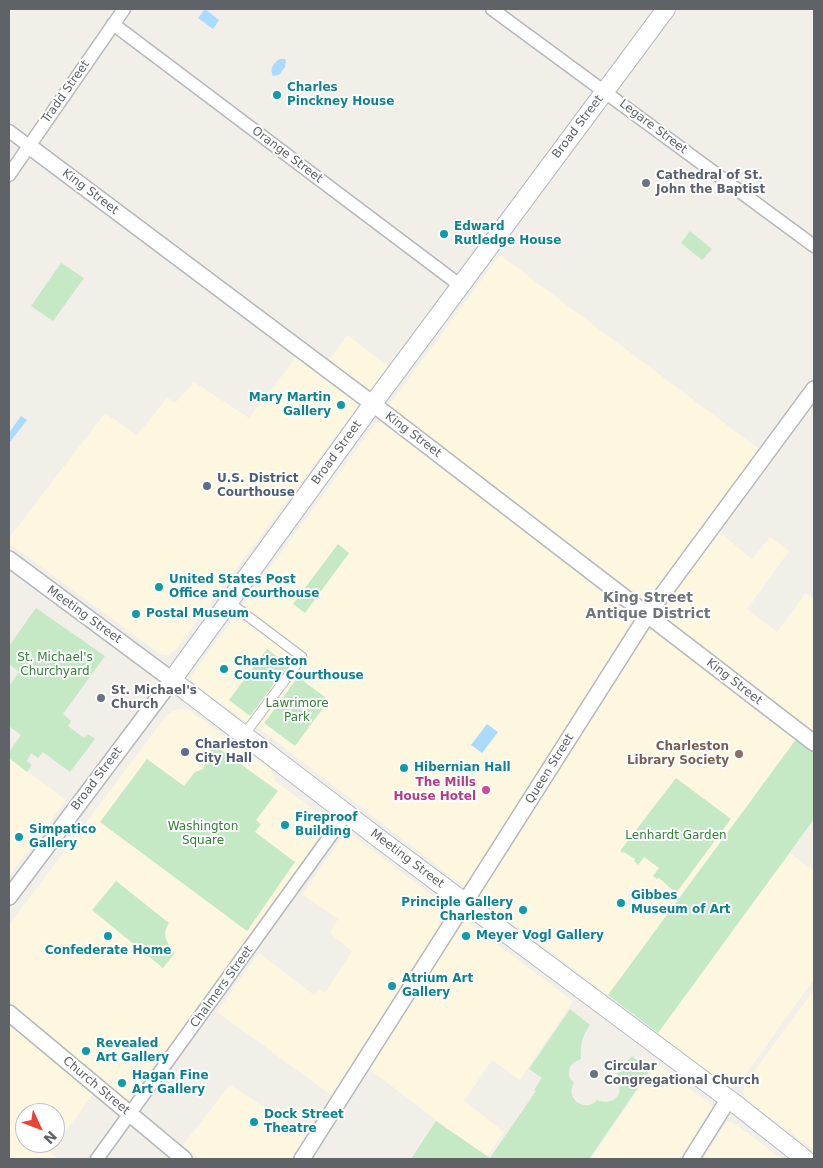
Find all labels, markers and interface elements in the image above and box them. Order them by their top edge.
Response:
street label: Tradd Street [39,58,93,126]
place label: Charles Pinckney House [287,81,394,109]
marker: Charles Pinckney House [271,89,283,101]
street label: Broad Street [550,93,606,161]
street label: Legare Street [616,97,690,157]
street label: Orange Street [249,124,325,186]
street label: King Street [59,166,121,218]
place label: Cathedral of St. John the Baptist [656,169,765,197]
marker: Cathedral of St. John the Baptist [640,177,652,189]
place label: Edward Rutledge House [454,220,561,248]
marker: Edward Rutledge House [438,228,450,240]
place label: Mary Martin Gallery [249,391,331,419]
marker: Mary Martin Gallery [335,399,347,411]
street label: King Street [382,409,444,461]
street label: Broad Street [309,418,365,488]
place label: U.S. District Courthouse [217,472,299,500]
marker: U.S. District Courthouse [201,480,213,492]
place label: United States Post Office and Courthouse [169,573,319,601]
marker: United States Post Office and Courthouse [153,581,165,593]
street label: Meeting Street [44,583,124,647]
district label: King Street Antique District [586,590,710,622]
place label: Postal Museum [146,607,249,621]
marker: Postal Museum [130,608,142,620]
park label: St. Michael's Churchyard [17,651,93,679]
place label: Charleston County Courthouse [234,655,364,683]
street label: King Street [703,656,765,708]
marker: Charleston County Courthouse [218,663,230,675]
place label: St. Michael's Church [111,684,197,712]
marker: St. Michael's Church [95,692,107,704]
park label: Lawrimore Park [265,697,329,725]
street label: Queen Street [523,731,577,807]
place label: Charleston City Hall [195,738,268,766]
place label: Charleston Library Society [627,740,729,768]
street label: Broad Street [69,745,125,813]
marker: Charleston City Hall [179,746,191,758]
marker: Charleston Library Society [733,748,745,760]
place label: Hibernian Hall [414,761,511,775]
marker: Hibernian Hall [398,762,410,774]
place label: The Mills House Hotel [393,776,476,804]
marker: The Mills House Hotel [480,784,492,796]
place label: Fireproof Building [295,811,358,839]
marker: Fireproof Building [279,819,291,831]
park label: Washington Square [168,820,238,848]
place label: Simpatico Gallery [29,823,96,851]
street label: Meeting Street [367,827,447,891]
park label: Lenhardt Garden [625,829,727,843]
marker: Simpatico Gallery [13,831,25,843]
place label: Gibbes Museum of Art [631,889,731,917]
place label: Principle Gallery Charleston [401,896,513,924]
marker: Gibbes Museum of Art [615,897,627,909]
marker: Principle Gallery Charleston [517,904,529,916]
place label: Meyer Vogl Gallery [476,929,604,943]
marker: Confederate Home [102,930,114,942]
marker: Meyer Vogl Gallery [460,930,472,942]
street label: Chalmers Street [188,943,256,1031]
place label: Confederate Home [45,944,171,958]
place label: Atrium Art Gallery [402,972,473,1000]
marker: Atrium Art Gallery [386,980,398,992]
place label: Revealed Art Gallery [96,1037,169,1065]
marker: Revealed Art Gallery [80,1045,92,1057]
street label: Church Street [60,1054,132,1118]
place label: Circular Congregational Church [604,1060,759,1088]
marker: Circular Congregational Church [588,1068,600,1080]
place label: Hagan Fine Art Gallery [132,1069,209,1097]
marker: Hagan Fine Art Gallery [116,1077,128,1089]
north arrow [15,1103,65,1153]
place label: Dock Street Theatre [264,1108,344,1136]
marker: Dock Street Theatre [248,1116,260,1128]
text: N [40,1128,60,1147]

